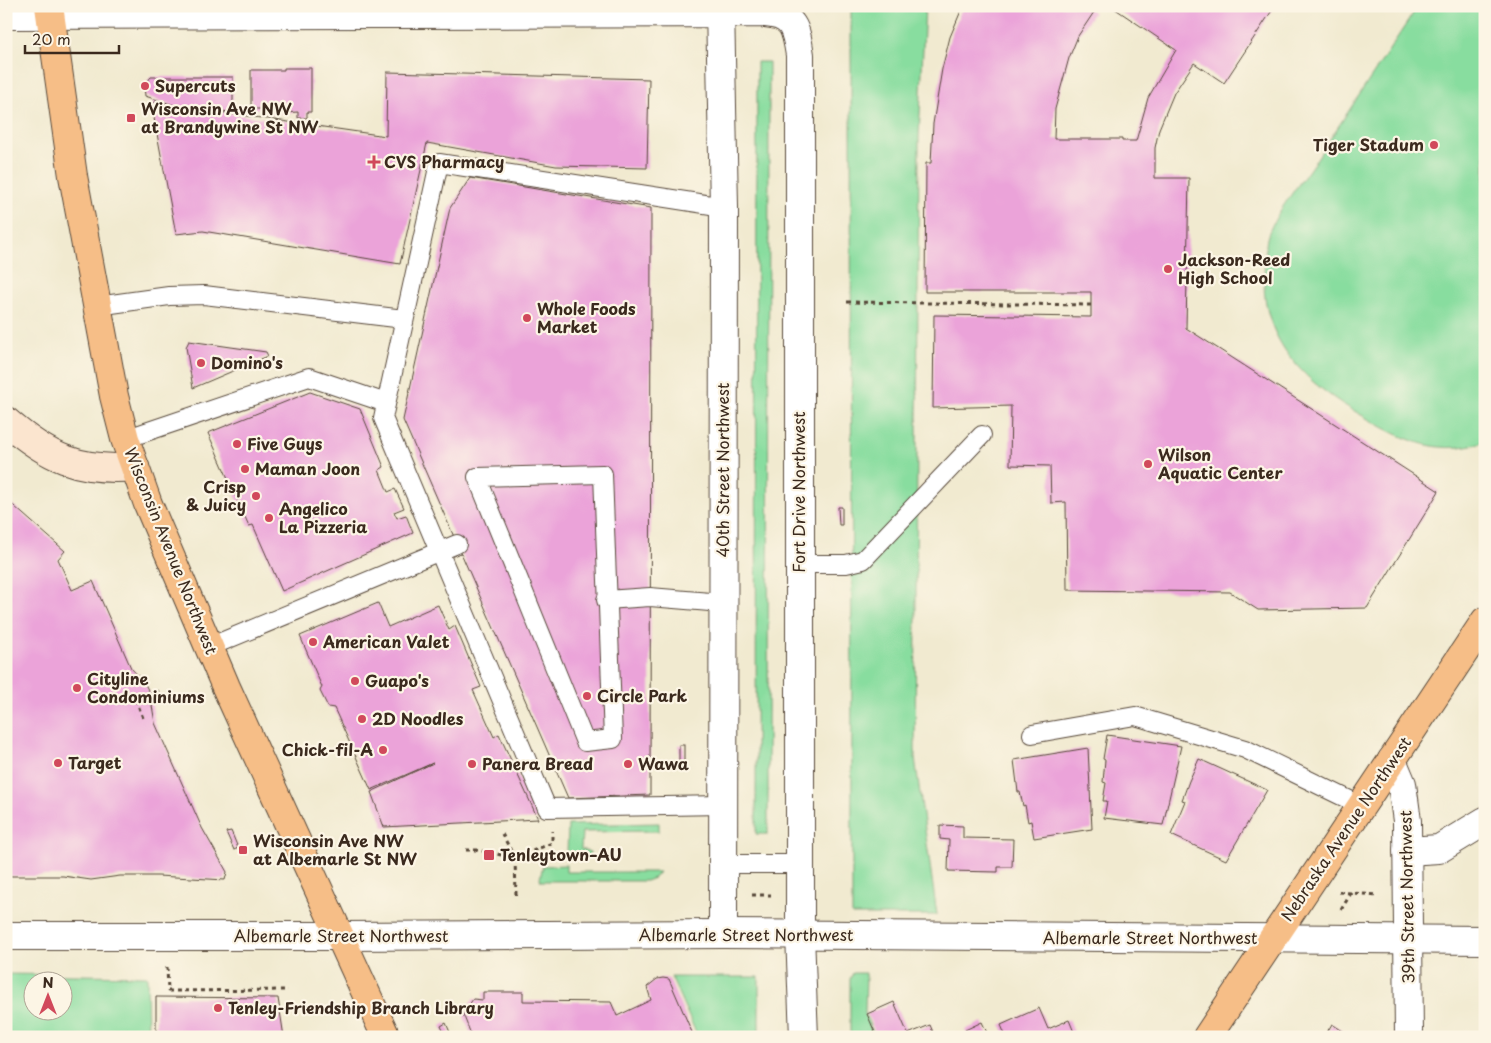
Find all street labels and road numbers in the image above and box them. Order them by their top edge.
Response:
street label: 40th Street Northwest [710,382,734,558]
street label: Fort Drive Northwest [786,411,810,573]
street label: Wisconsin Avenue Northwest [119,443,225,658]
street label: Nebraska Avenue Northwest [1274,731,1416,926]
street label: 39th Street Northwest [1392,810,1420,984]
street label: Albemarle Street Northwest [639,922,853,946]
street label: Albemarle Street Northwest [234,923,448,947]
street label: Albemarle Street Northwest [1043,925,1257,949]

